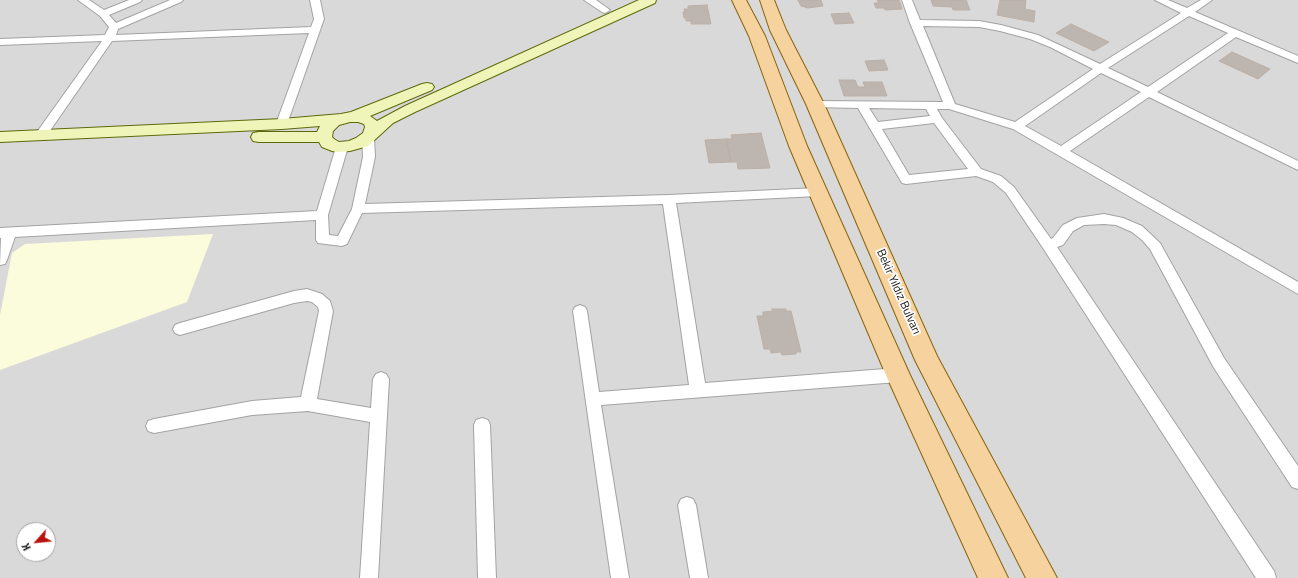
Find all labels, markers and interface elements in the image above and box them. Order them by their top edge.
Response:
street label: Bekir Yıldız Bulvarı [873,247,923,337]
north arrow [16,522,56,562]
text: K [18,540,35,554]

